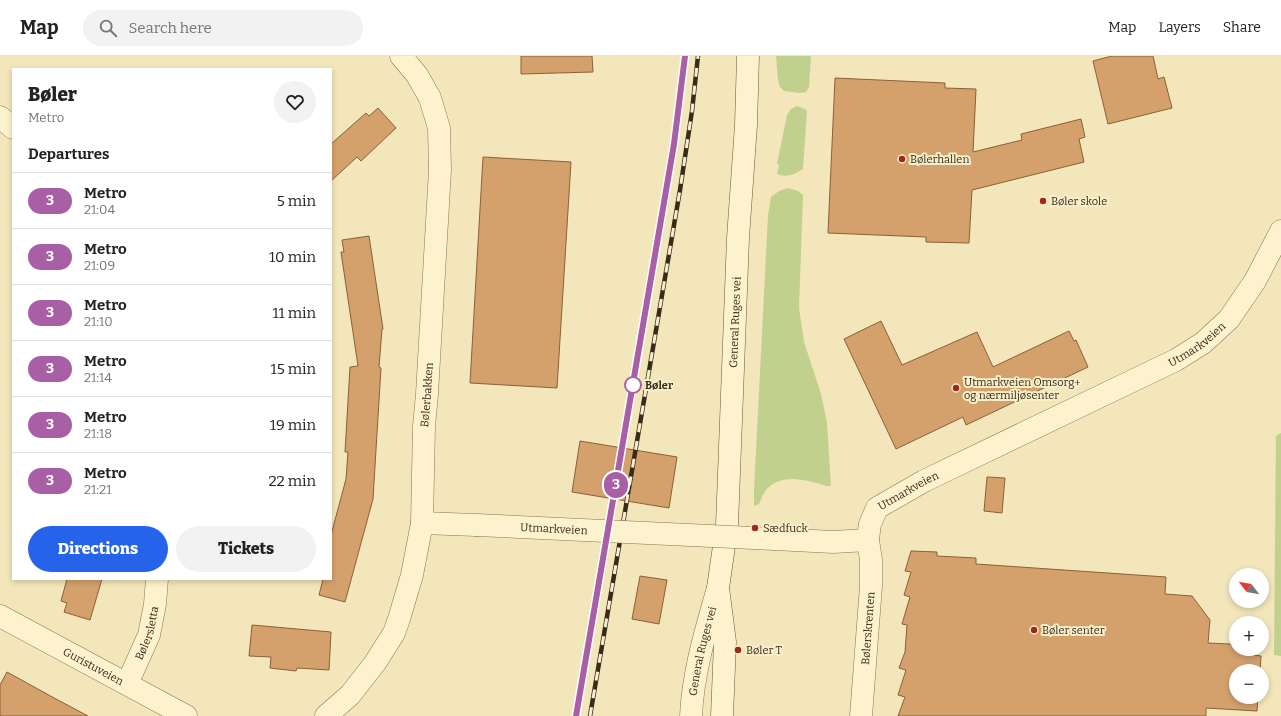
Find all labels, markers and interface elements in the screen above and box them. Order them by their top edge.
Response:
search box [83,10,363,46]
text: Map [20,16,59,39]
icon: search [97,17,119,39]
text: Search here [129,19,212,37]
text: Map [1108,19,1136,36]
text: Layers [1158,19,1201,36]
text: Share [1223,19,1261,36]
button: heart [274,81,316,123]
text: Bøler [28,83,77,106]
text: Metro [28,110,64,125]
text: Departures [28,145,109,163]
place label: Bølerhallen [910,153,969,166]
marker: Bølerhallen [897,154,907,164]
text: Metro [84,184,127,202]
text: 3 [46,192,54,209]
text: 5 min [277,192,316,210]
place label: Bøler skole [1051,195,1107,208]
marker: Bøler skole [1038,196,1048,206]
text: 21:04 [84,202,115,217]
text: Metro [84,240,127,258]
text: 3 [46,248,54,265]
text: 10 min [269,248,316,266]
text: 21:09 [84,258,115,273]
street label: General Ruges vei [727,276,743,368]
text: Metro [84,296,127,314]
text: 3 [46,304,54,321]
text: 11 min [273,304,316,322]
text: 21:10 [84,314,113,329]
street label: Utmarkveien [1166,319,1228,369]
text: Metro [84,352,127,370]
text: 3 [46,360,54,377]
text: 15 min [271,360,316,378]
street label: Bølerbakken [417,362,435,428]
text: 21:14 [84,370,112,385]
marker: Bøler [624,376,642,394]
place label: Utmarkveien Omsorg+ og nærmiljøsenter [964,376,1081,402]
place label: Bøler [645,379,674,392]
marker: Utmarkveien Omsorg+ og nærmiljøsenter [951,383,961,393]
text: Metro [84,408,127,426]
text: 3 [46,416,54,433]
text: 19 min [270,416,316,434]
text: 21:18 [84,426,112,441]
text: Metro [84,464,127,482]
street label: Utmarkveien [876,469,941,513]
text: 3 [46,472,54,489]
text: 22 min [268,472,316,490]
line badge: 3 [603,472,629,498]
text: 3 [612,476,620,493]
text: 21:21 [84,482,111,497]
street label: Utmarkveien [520,521,588,537]
place label: Sædfuck [763,522,809,535]
marker: Sædfuck [750,523,760,533]
button: Directions [28,526,168,572]
button: Tickets [176,526,316,572]
north arrow [1229,568,1269,608]
map controls [1229,568,1269,704]
street label: Bølerskrenten [858,591,877,665]
street label: General Ruges vei [686,604,719,697]
street label: Bølersletta [132,605,161,662]
button: + [1229,616,1269,656]
place label: Bøler senter [1042,624,1105,637]
marker: Bøler senter [1029,625,1039,635]
place label: Bøler T [746,644,783,657]
street label: Guristuveien [61,645,126,688]
marker: Bøler T [733,645,743,655]
button: − [1229,664,1269,704]

